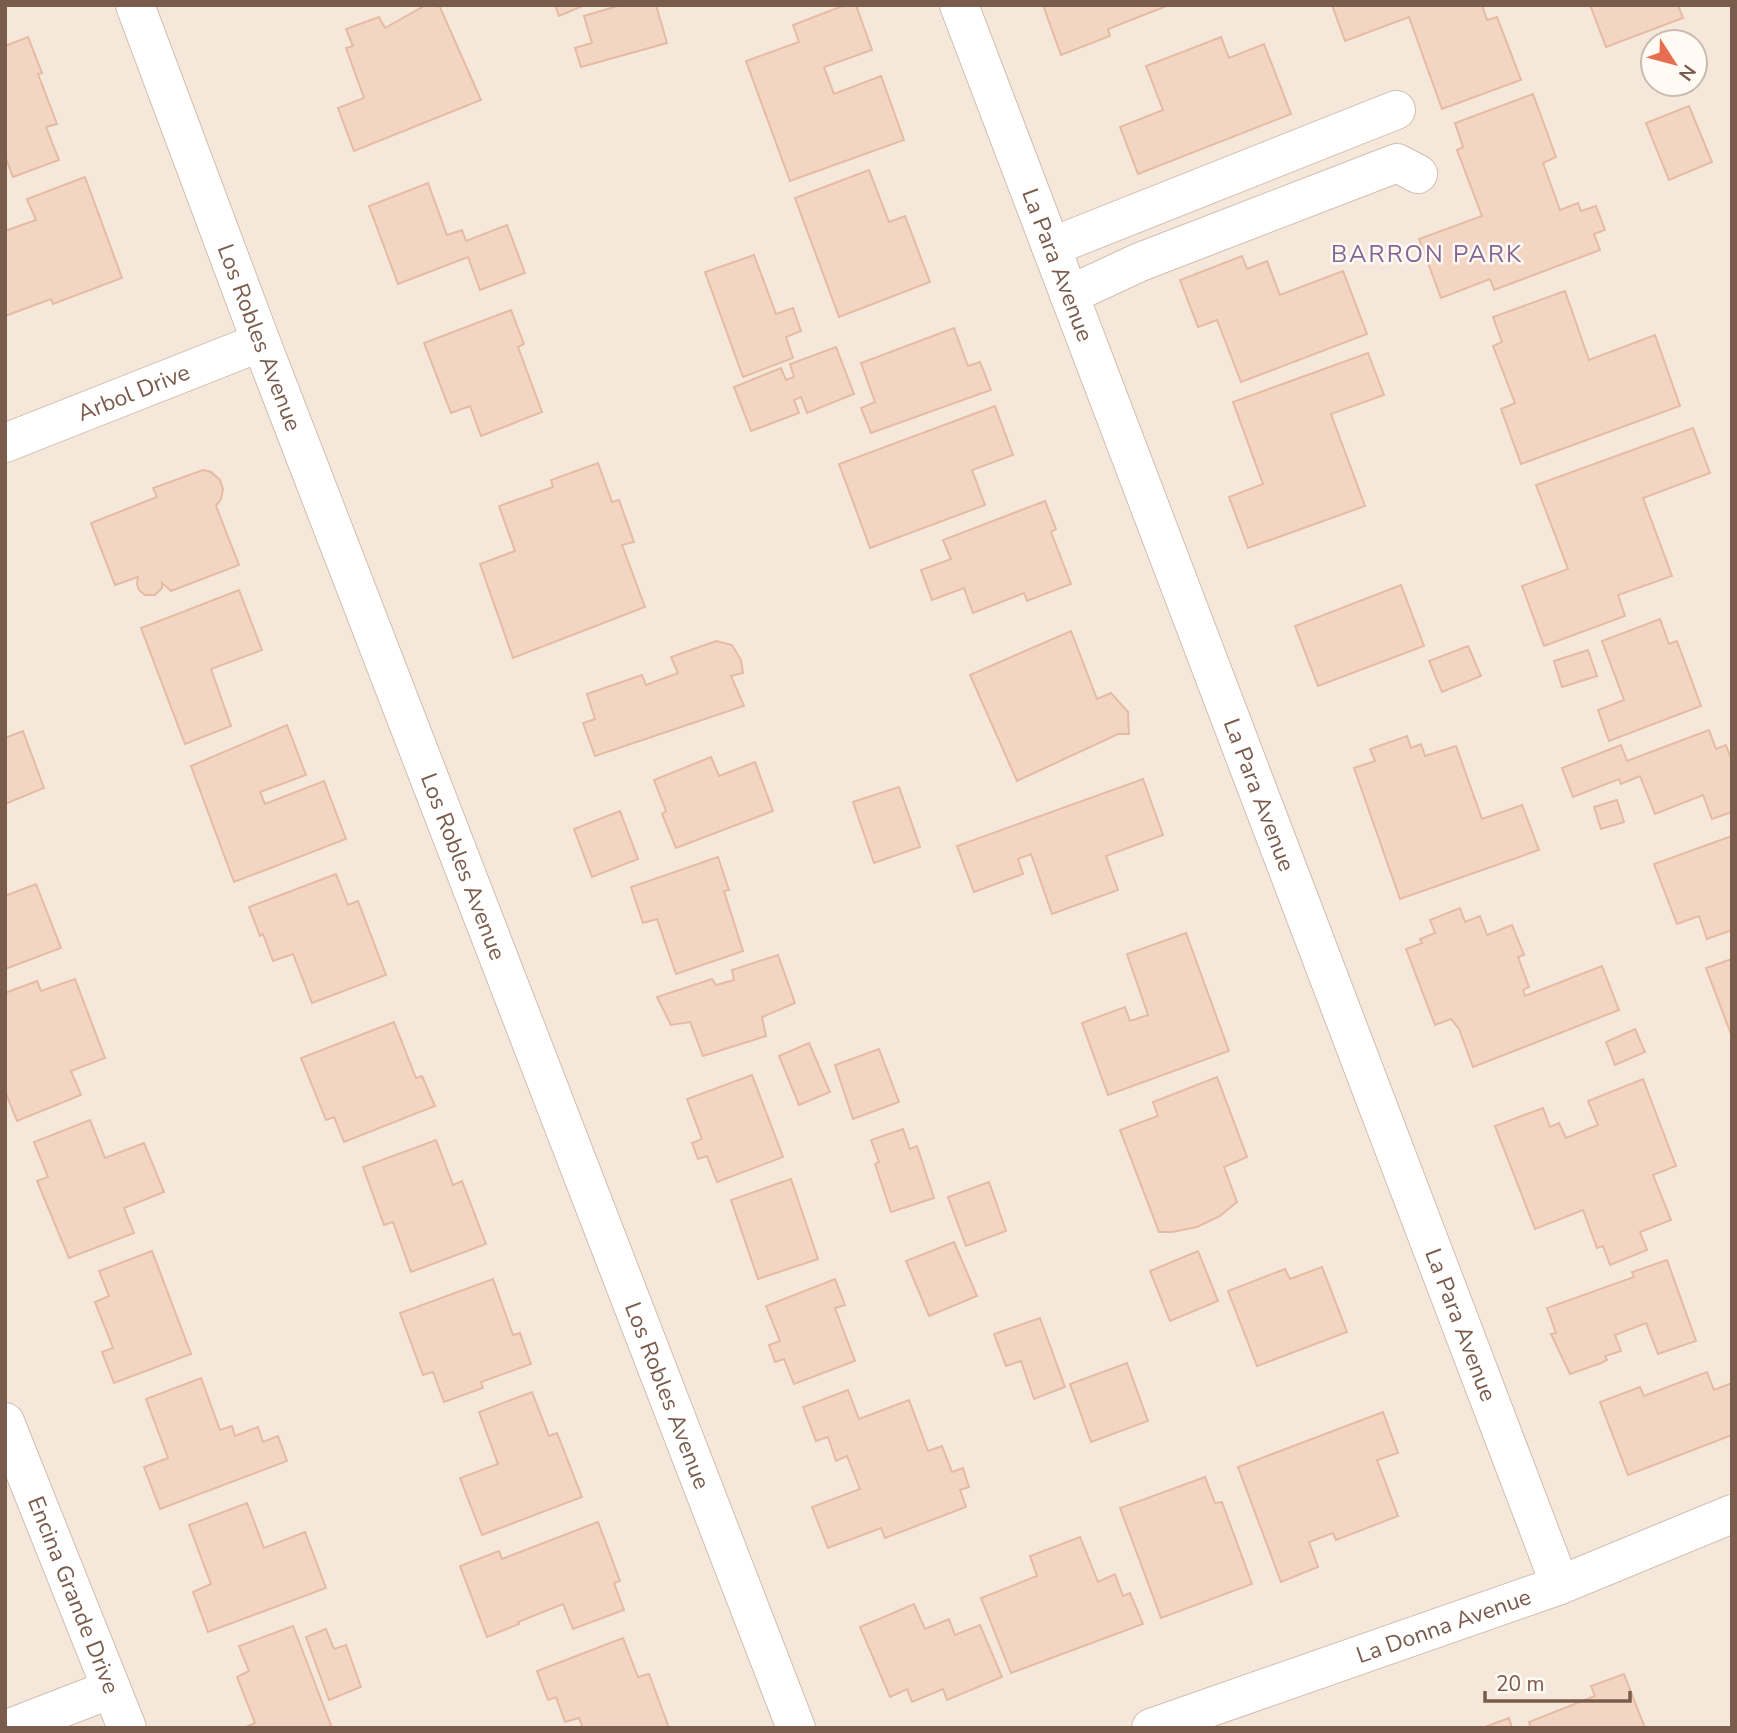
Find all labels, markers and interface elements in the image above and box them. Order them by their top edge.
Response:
north arrow [1639,28,1709,98]
text: N [1672,59,1702,86]
street label: La Para Avenue [1014,184,1101,346]
district label: BARRON PARK [1331,238,1523,270]
street label: Los Robles Avenue [210,240,309,436]
street label: Arbol Drive [73,357,194,429]
street label: La Para Avenue [1216,714,1302,876]
street label: Los Robles Avenue [413,769,513,965]
street label: La Para Avenue [1417,1244,1504,1406]
street label: Los Robles Avenue [617,1298,717,1493]
street label: Encina Grande Drive [20,1492,127,1698]
street label: La Donna Avenue [1352,1581,1535,1671]
scale bar [1485,1660,1630,1704]
text: 20 m [1496,1670,1545,1698]

